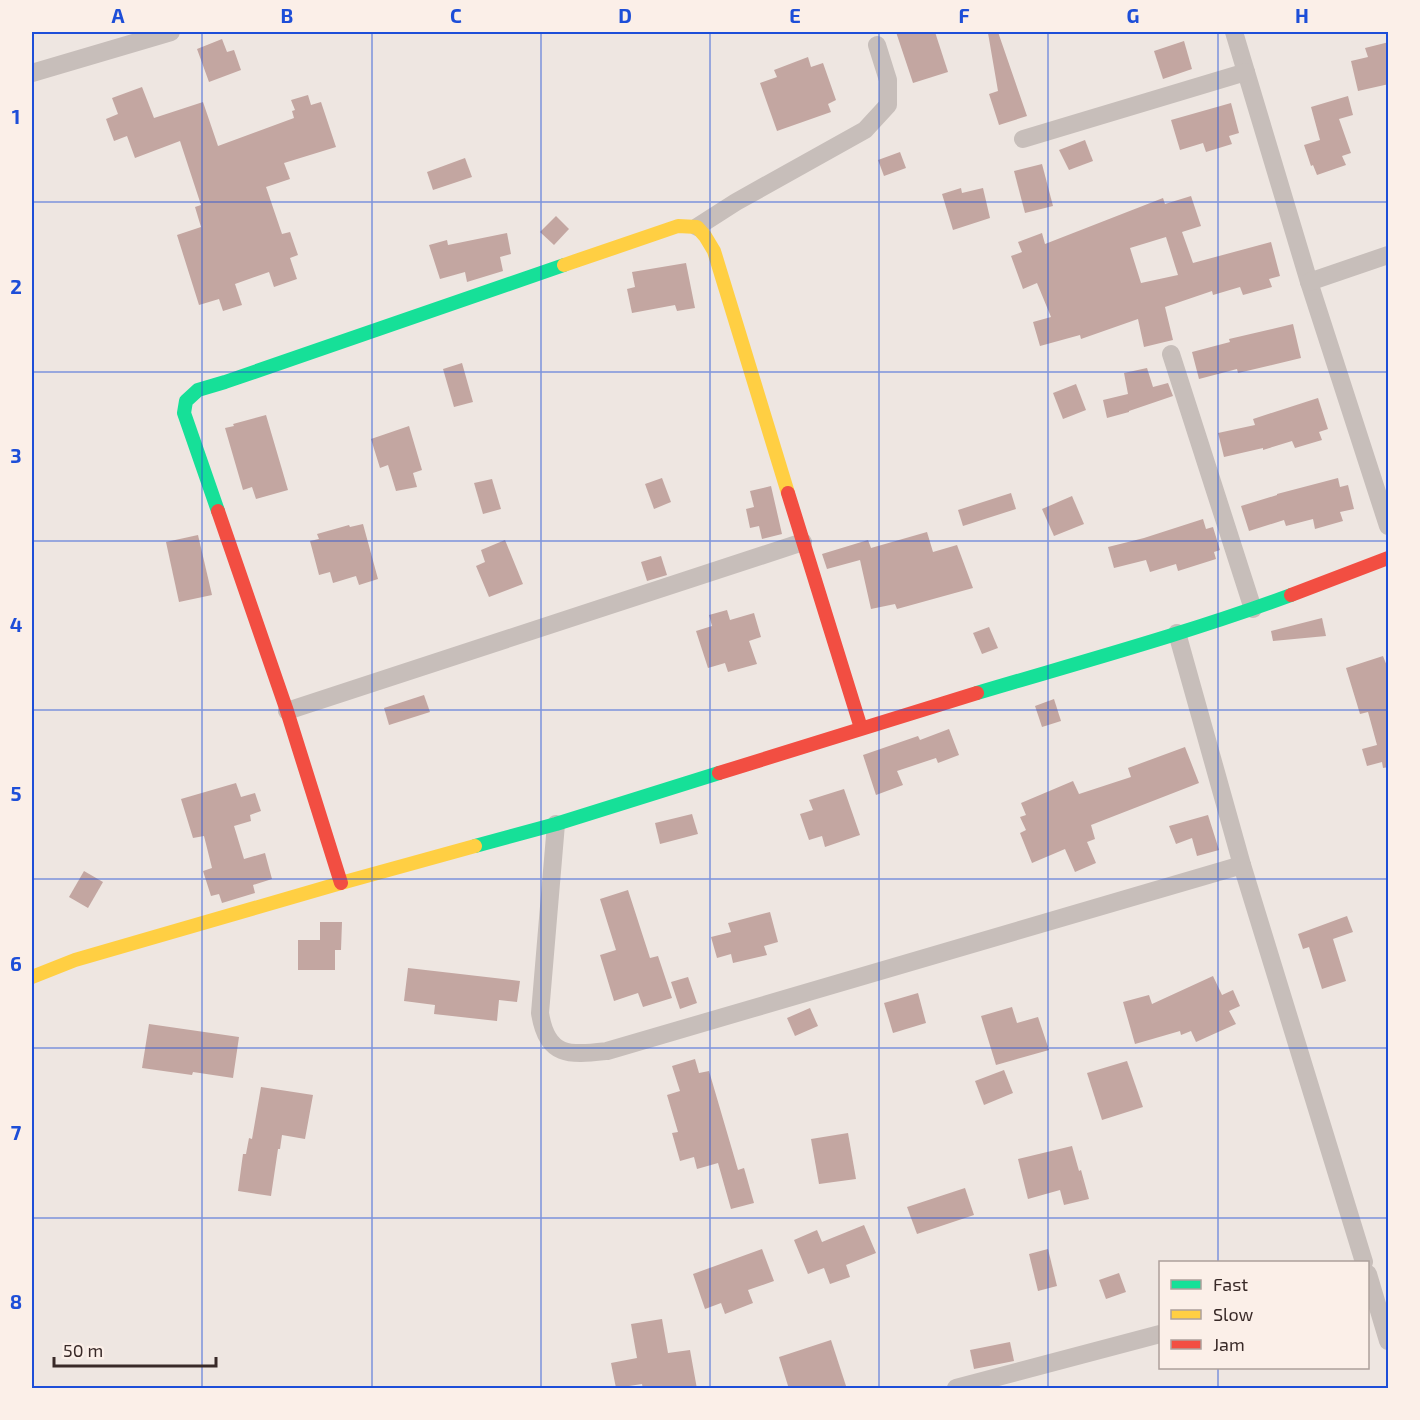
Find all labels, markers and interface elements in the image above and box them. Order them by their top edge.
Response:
text: A [111,3,125,27]
text: B [281,3,293,27]
text: C [450,3,462,27]
text: D [618,3,632,27]
text: E [789,3,801,27]
text: F [958,3,970,27]
text: G [1127,3,1139,27]
text: H [1295,3,1309,27]
text: 1 [12,104,20,128]
text: 2 [10,274,22,298]
text: 3 [10,443,22,467]
text: 4 [10,612,23,636]
text: 5 [10,781,22,805]
text: 6 [10,951,22,975]
text: 7 [11,1120,22,1144]
legend [1159,1261,1369,1369]
text: Fast [1213,1273,1248,1295]
text: 8 [10,1289,22,1313]
text: Slow [1213,1303,1254,1325]
scale bar [54,1330,216,1368]
text: Jam [1213,1333,1245,1355]
text: 50 m [63,1339,103,1361]

